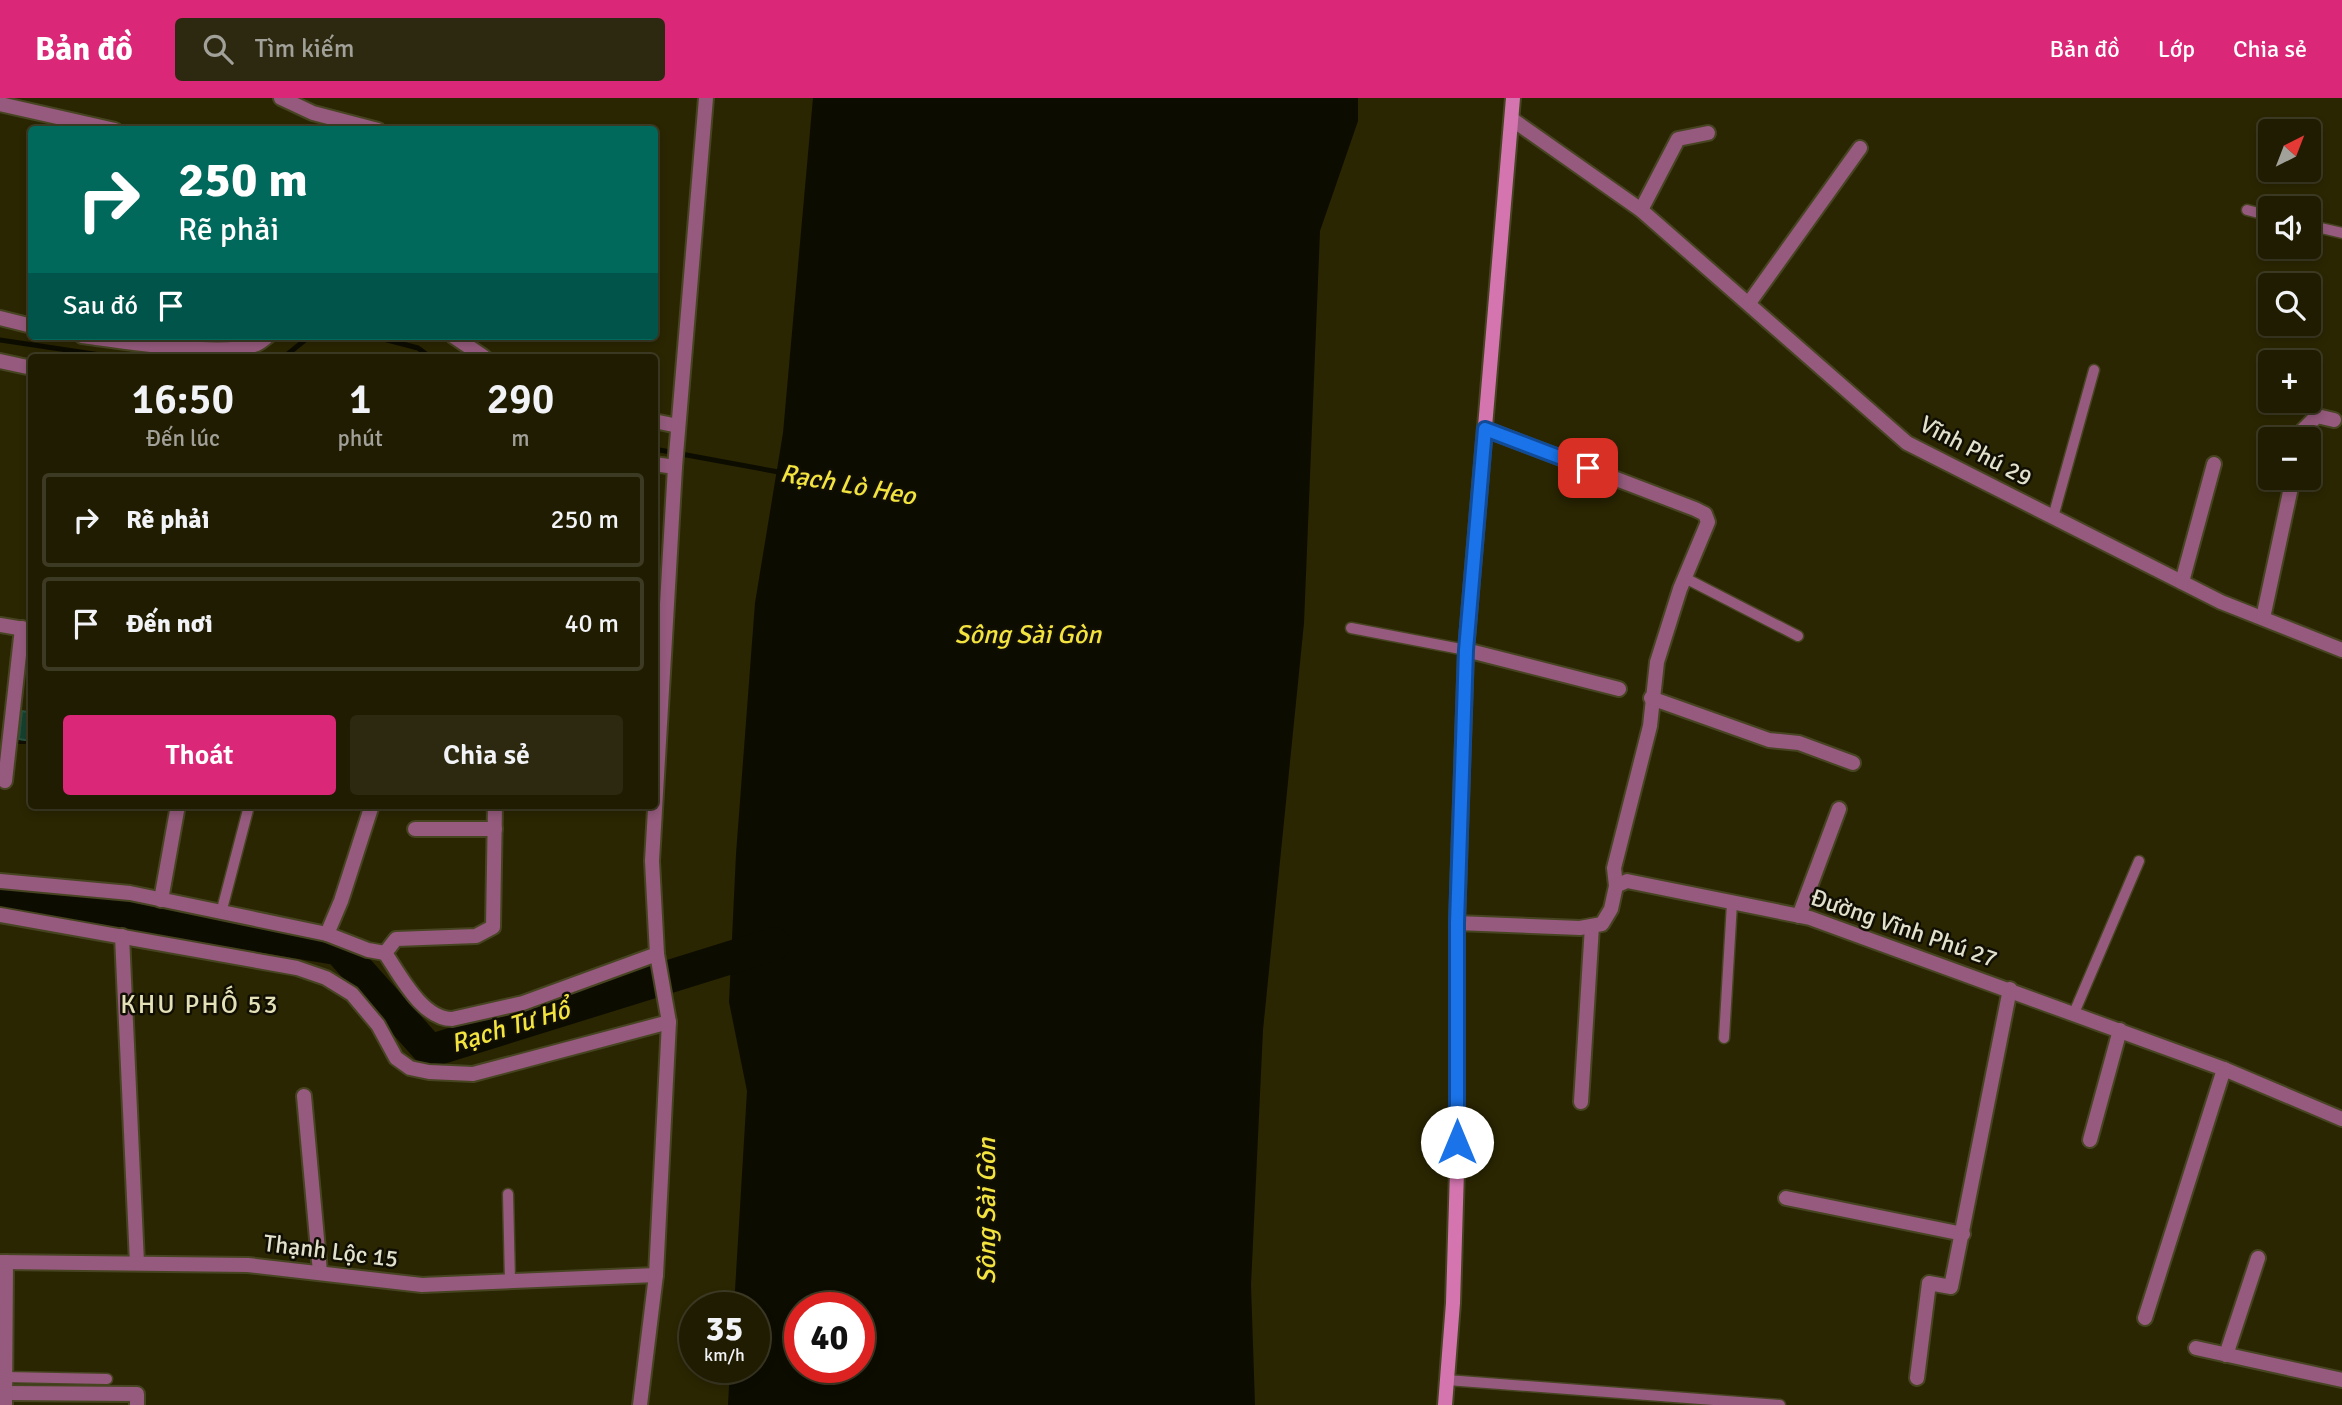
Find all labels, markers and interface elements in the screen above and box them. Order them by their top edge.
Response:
search box [175,18,665,81]
text: Bản đồ [35,29,133,70]
icon: search [199,30,237,68]
text: Tìm kiếm [255,33,355,65]
text: Bản đồ [2049,34,2120,64]
text: Lớp [2158,34,2195,64]
text: Chia sẻ [2233,34,2307,64]
north arrow [2258,119,2320,182]
map controls [2258,119,2321,490]
text: 250 m [178,150,308,210]
icon: right [63,154,154,245]
button: sound [2258,196,2321,259]
text: Rẽ phải [178,210,279,249]
button: search [2258,273,2321,336]
icon: arrive [152,287,190,325]
text: Sau đó [63,290,138,322]
button: + [2258,350,2321,413]
text: 16:50 [132,374,234,425]
text: 1 [349,374,372,425]
text: 290 [486,374,554,425]
street label: Vĩnh Phú 29 [1915,409,2037,493]
text: Đến lúc [146,424,220,453]
text: phút [338,424,383,453]
text: m [511,424,530,453]
button: − [2258,427,2321,490]
pin [1558,438,1618,498]
icon: arrive [1569,449,1607,487]
water label: Rạch Lò Heo [778,457,919,513]
icon: right [67,501,105,539]
text: Rẽ phải [126,504,210,536]
text: 250 m [550,504,619,536]
icon: arrive [67,605,105,643]
text: Đến nơi [126,608,213,640]
text: 40 m [564,608,619,640]
water label: Sông Sài Gòn [955,619,1102,651]
button: Thoát [63,715,336,795]
button: Chia sẻ [350,715,623,795]
street label: Đường Vĩnh Phú 27 [1807,882,2001,974]
district label: KHU PHỐ 53 [120,985,280,1021]
water label: Rạch Tư Hổ [447,992,578,1060]
position arrow [1420,1105,1494,1179]
water label: Sông Sài Gòn [971,1137,1003,1284]
street label: Thạnh Lộc 15 [262,1228,400,1274]
speed limit sign: 40 [784,1292,875,1383]
text: 35 [706,1307,743,1350]
text: km/h [704,1344,745,1366]

